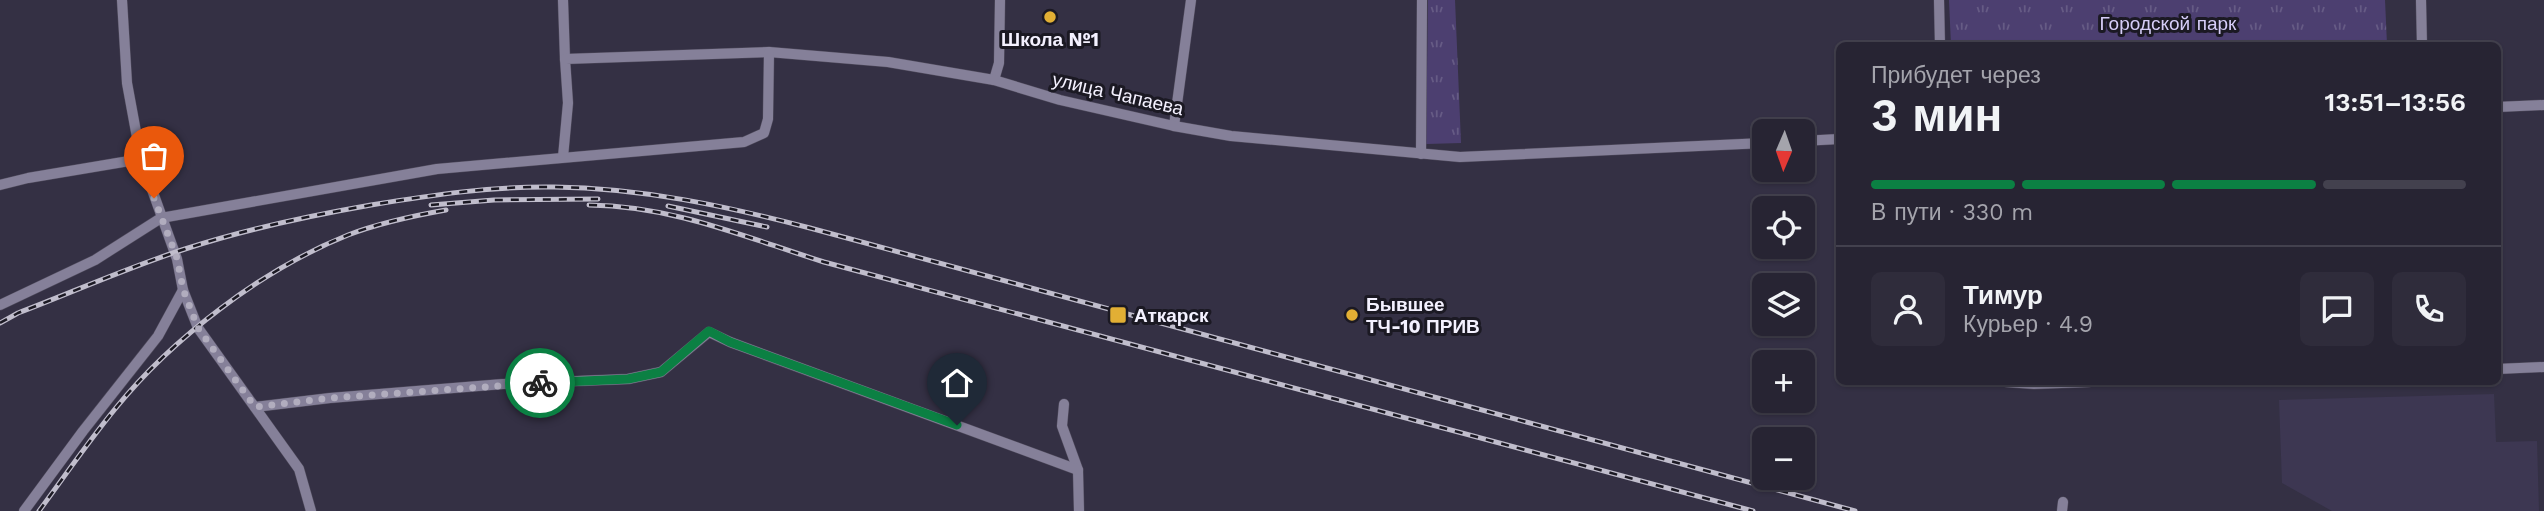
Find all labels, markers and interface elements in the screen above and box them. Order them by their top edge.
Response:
marker: Школа №1 [1042,9,1058,25]
park label: Городской парк [2100,12,2237,35]
place label: Школа №1 [1001,28,1099,51]
text: Прибудет через [1871,62,2041,89]
street label: улица Чапаева [1050,68,1186,120]
text: 13:51–13:56 [2324,87,2466,117]
text: 3 мин [1871,88,2002,142]
north arrow [1752,119,1815,182]
map controls [1752,119,1815,490]
pin [124,126,184,198]
icon: bag [135,137,173,175]
button: locate [1752,196,1815,259]
text: В пути · 330 m [1871,199,2033,226]
button: person [1871,272,1945,346]
button: chat [2300,272,2374,346]
button: phone [2392,272,2466,346]
button: layers [1752,273,1815,336]
text: Тимур [1963,280,2043,310]
place label: Бывшее ТЧ-10 ПРИВ [1366,293,1480,338]
place label: Аткарск [1134,304,1209,327]
marker: Аткарск [1108,305,1128,325]
marker: Бывшее ТЧ-10 ПРИВ [1344,307,1360,323]
text: Курьер · 4.9 [1963,311,2093,338]
courier [505,348,575,418]
button: + [1752,350,1815,413]
pin [927,353,987,425]
icon: bike [521,364,559,402]
icon: home [938,364,976,402]
button: − [1752,427,1815,490]

